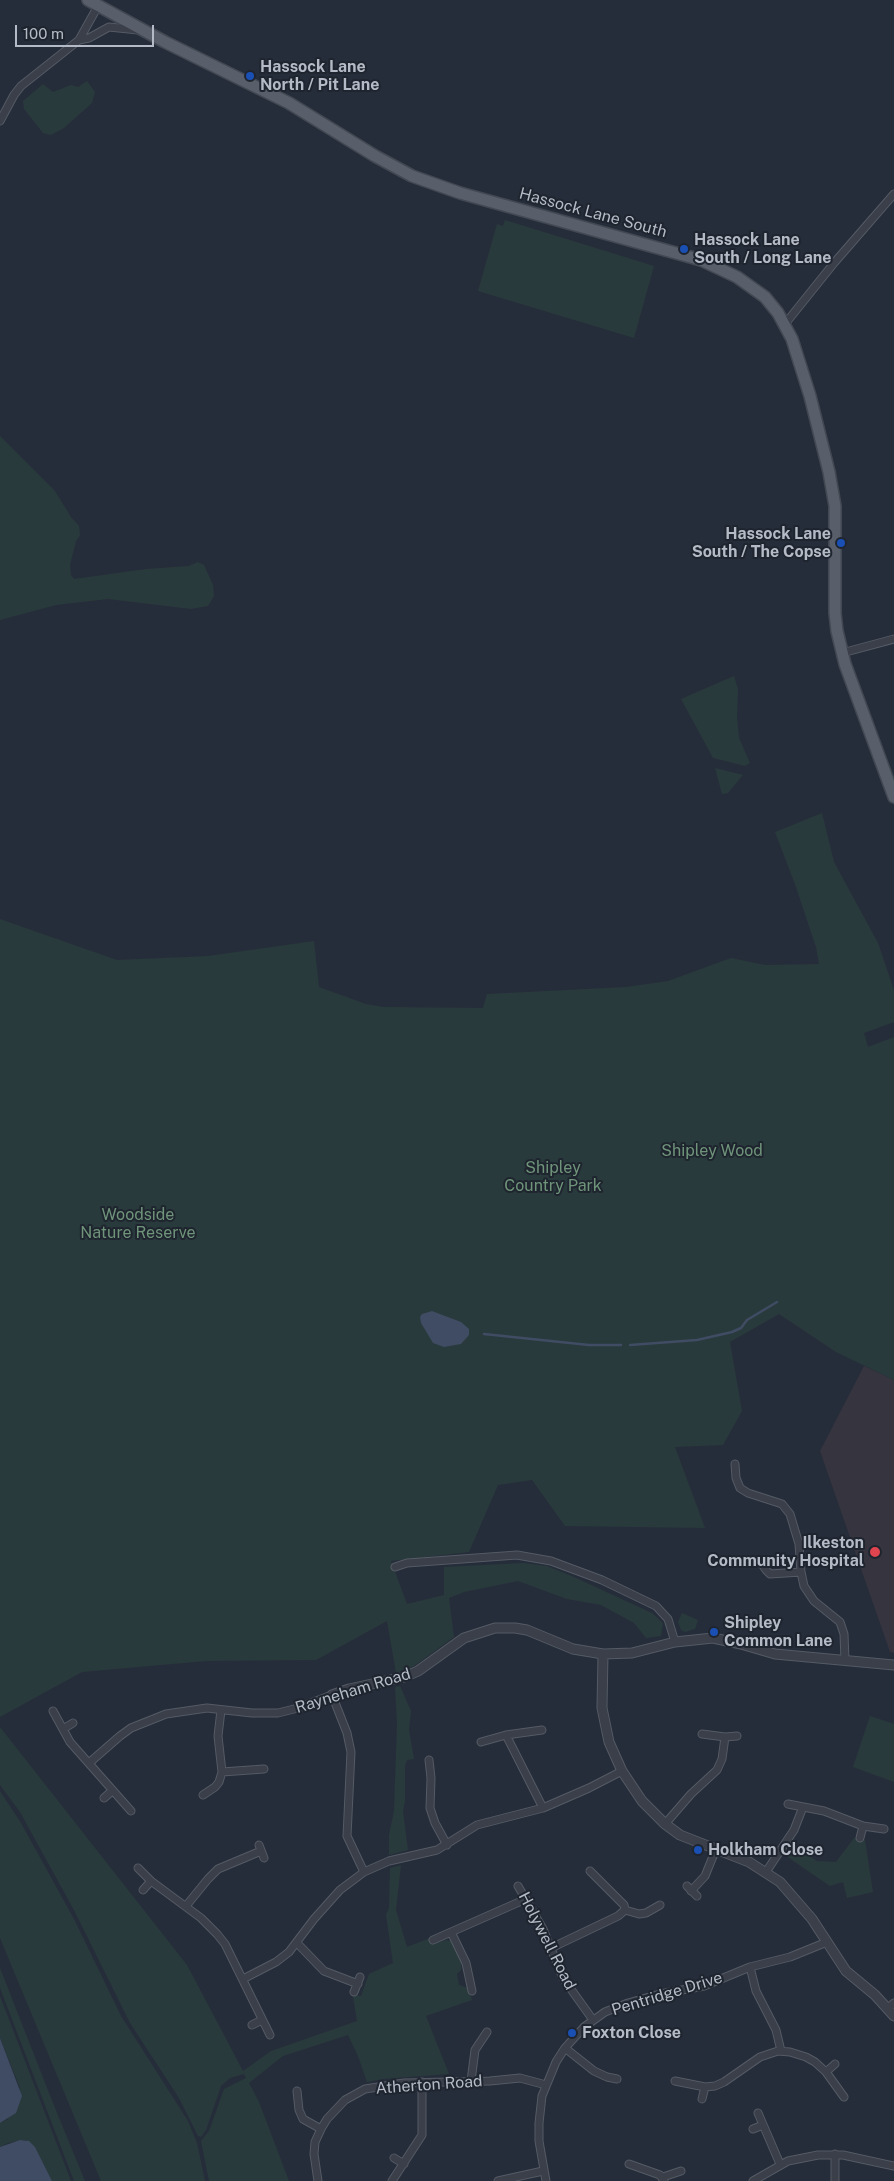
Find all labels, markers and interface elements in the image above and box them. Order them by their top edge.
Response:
scale bar [18,15,156,47]
text: 100 m [23,25,64,42]
place label: Hassock Lane North / Pit Lane [260,57,379,95]
marker: Hassock Lane North / Pit Lane [244,70,256,82]
street label: Hassock Lane South [517,184,669,242]
place label: Hassock Lane South / Long Lane [694,230,831,268]
marker: Hassock Lane South / Long Lane [678,243,690,255]
place label: Hassock Lane South / The Copse [692,524,831,562]
marker: Hassock Lane South / The Copse [835,537,847,549]
park label: Shipley Wood [661,1141,763,1161]
park label: Shipley Country Park [504,1158,602,1196]
park label: Woodside Nature Reserve [80,1205,196,1243]
place label: Ilkeston Community Hospital [707,1533,864,1571]
marker: Ilkeston Community Hospital [868,1545,882,1559]
place label: Shipley Common Lane [724,1613,833,1651]
marker: Shipley Common Lane [708,1626,720,1638]
street label: Rayneham Road [293,1664,413,1718]
place label: Holkham Close [708,1840,823,1860]
marker: Holkham Close [692,1844,704,1856]
street label: Holywell Road [514,1889,580,1993]
street label: Pentridge Drive [609,1968,725,2020]
place label: Foxton Close [582,2023,681,2043]
marker: Foxton Close [566,2027,578,2039]
street label: Atherton Road [375,2072,483,2098]

